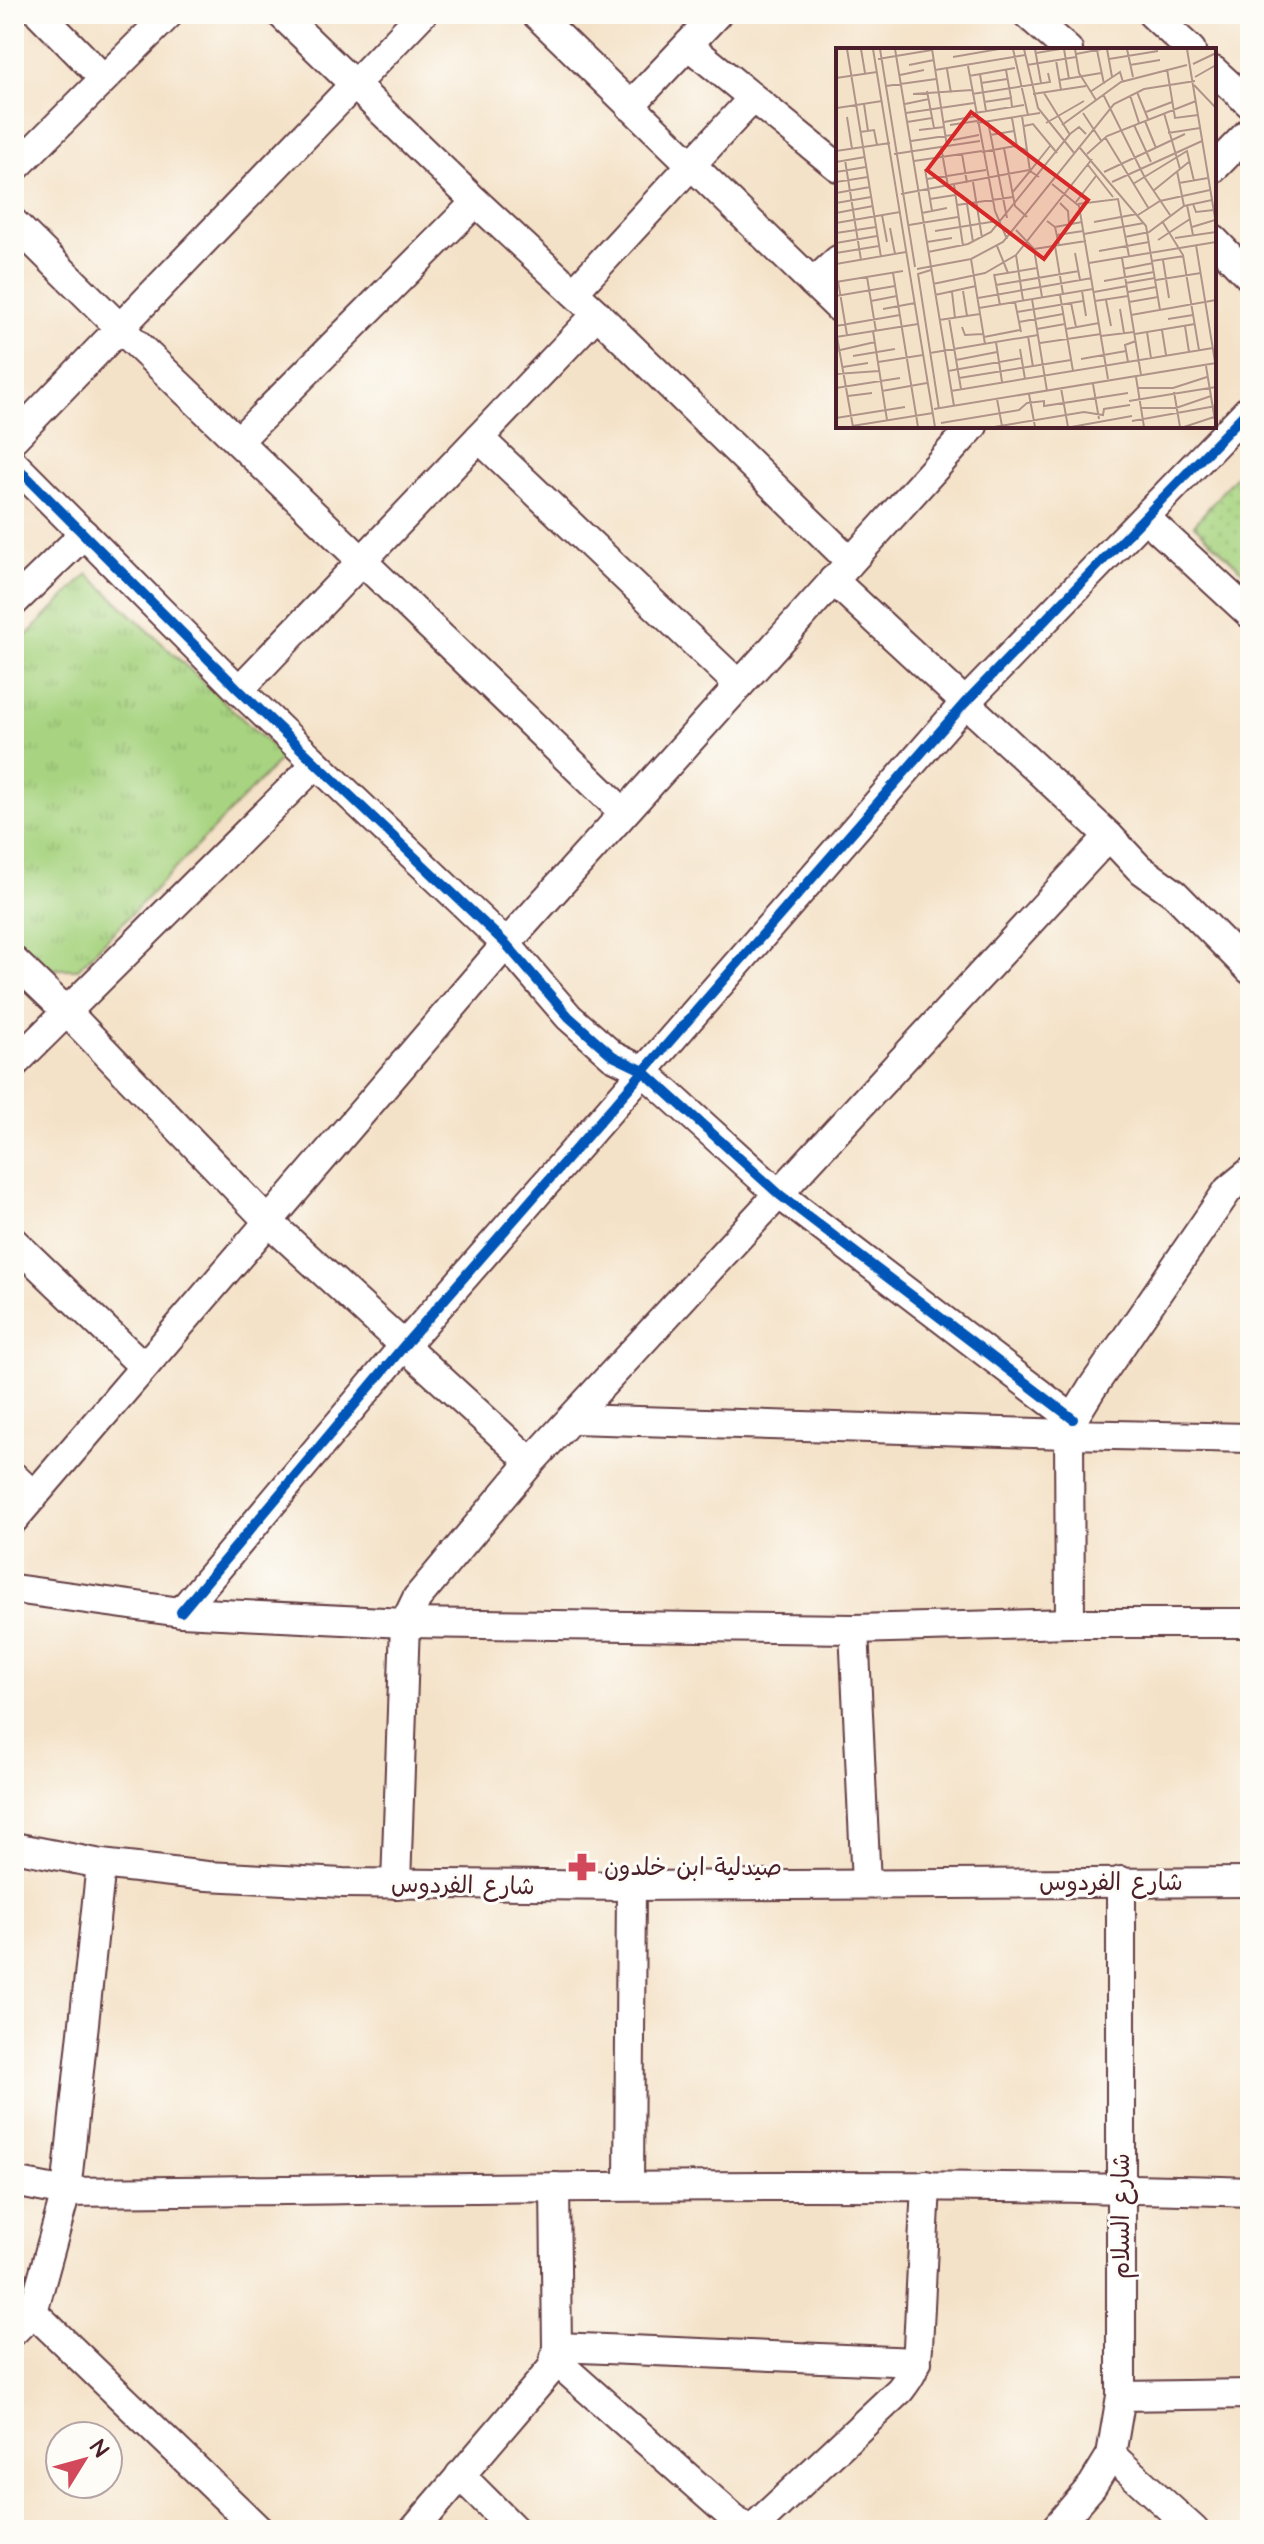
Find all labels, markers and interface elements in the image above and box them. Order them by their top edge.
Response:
inset map [836,48,1216,428]
place label: صيدلية ابن خلدون [604,1851,782,1885]
pharmacy icon: صيدلية ابن خلدون [567,1852,597,1882]
street label: شارع الفردوس [1039,1866,1183,1900]
street label: شارع الفردوس [391,1868,535,1904]
street label: شارع السلام [1105,2153,1139,2279]
north arrow [44,2420,124,2500]
text: N [82,2434,115,2464]

